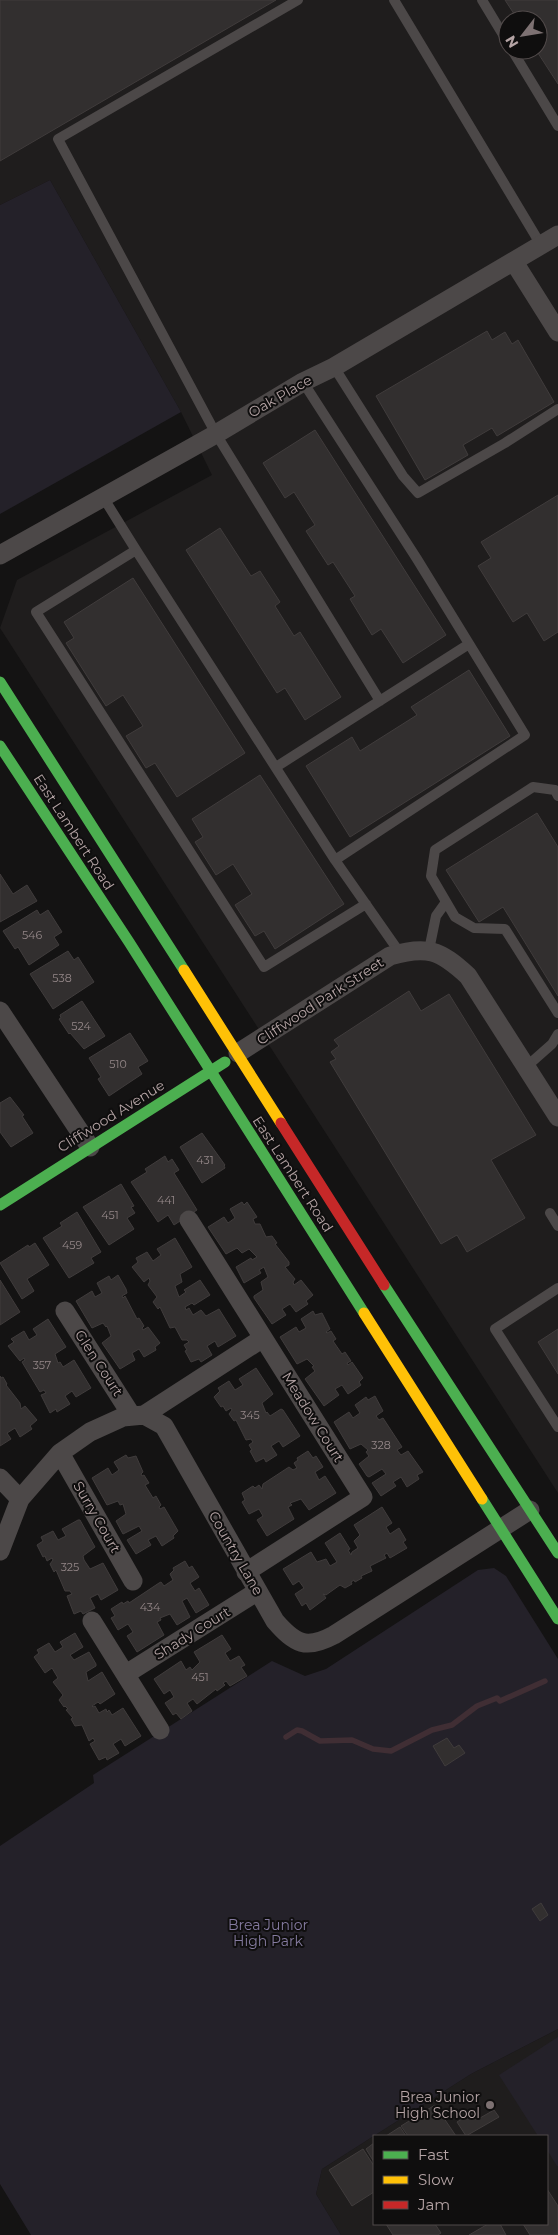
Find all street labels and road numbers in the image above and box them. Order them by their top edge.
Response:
street label: Oak Place [245,371,315,421]
street label: East Lambert Road [30,771,118,893]
street label: Cliffwood Park Street [253,953,387,1049]
street label: Cliffwood Avenue [54,1076,168,1156]
street label: East Lambert Road [249,1113,337,1235]
street label: Glen Court [71,1326,127,1400]
street label: Meadow Court [278,1368,348,1466]
street label: Surry Court [69,1478,125,1556]
street label: Country Lane [205,1508,267,1598]
street label: Shady Court [151,1602,234,1664]

